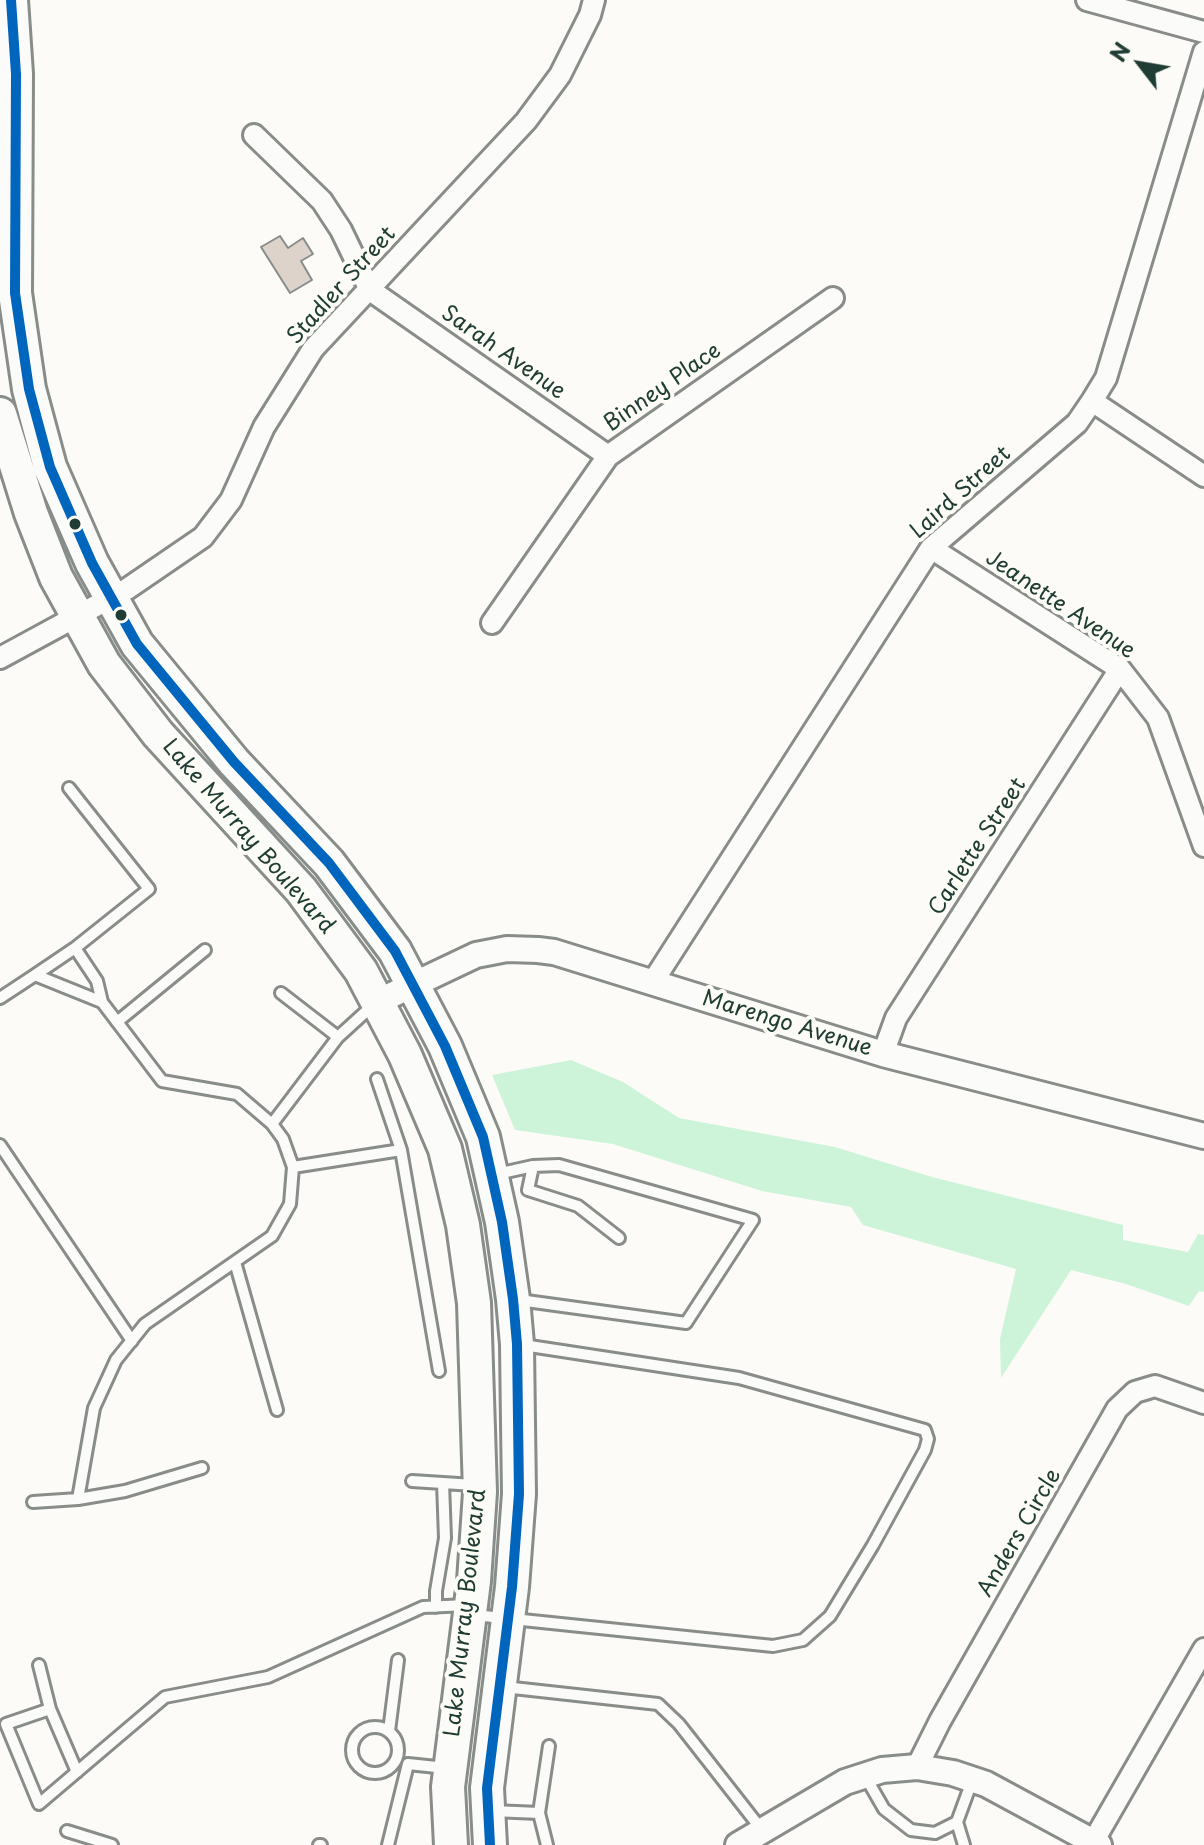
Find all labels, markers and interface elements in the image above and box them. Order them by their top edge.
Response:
north arrow [1100,24,1180,104]
text: N [1100,35,1138,67]
street label: Stadler Street [282,222,402,350]
street label: Sarah Avenue [436,301,570,405]
street label: Binney Place [599,338,727,438]
street label: Laird Street [905,441,1017,545]
unlabelled marker [67,516,83,532]
street label: Jeanette Avenue [980,545,1140,665]
unlabelled marker [113,607,129,623]
street label: Lake Murray Boulevard [156,734,340,940]
street label: Carlette Street [924,773,1032,921]
street label: Marengo Avenue [699,986,875,1062]
street label: Anders Circle [973,1464,1067,1602]
street label: Lake Murray Boulevard [440,1488,492,1738]

